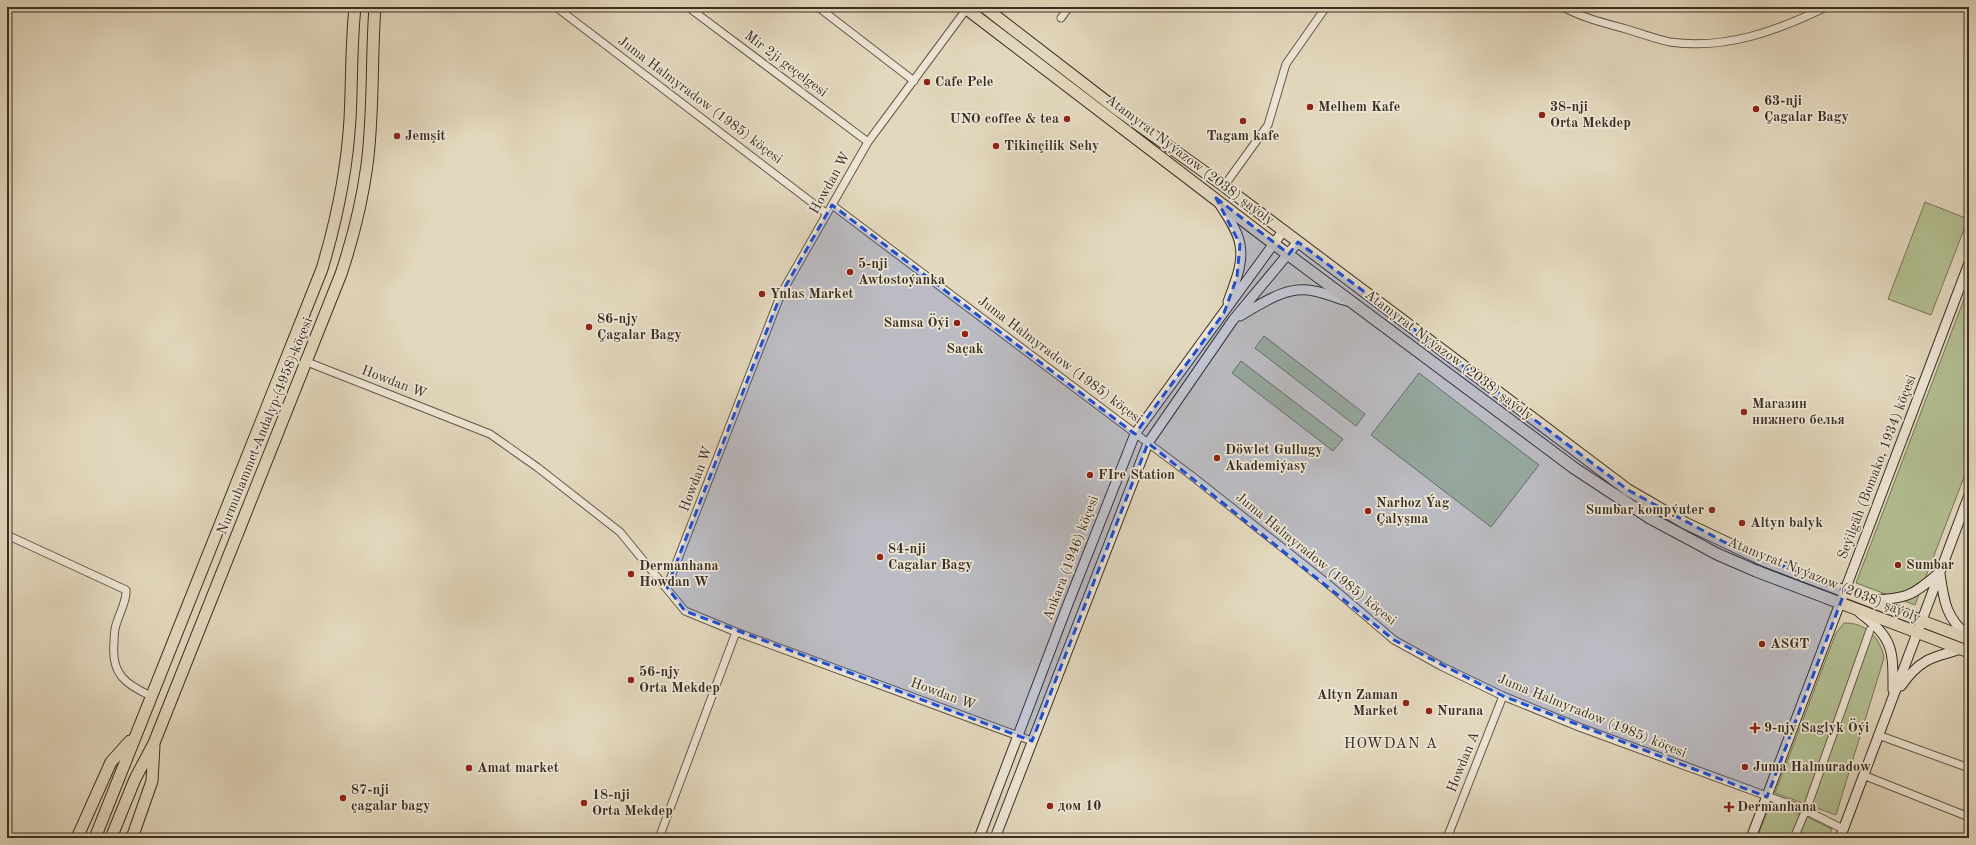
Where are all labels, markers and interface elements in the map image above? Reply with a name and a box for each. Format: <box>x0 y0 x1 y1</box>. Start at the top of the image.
street label: Mir 2ji geçelgesi <box>742 28 830 100</box>
street label: Juma Halmyradow (1985) köçesi <box>615 34 785 167</box>
place label: Cafe Pele <box>935 75 993 89</box>
marker: Cafe Pele <box>922 77 932 87</box>
street label: Atamyrat Nyýazow (2038) şaýoly <box>1103 92 1277 228</box>
place label: 63-nji Çagalar Bagy <box>1764 94 1849 124</box>
place label: Melhem Kafe <box>1318 100 1400 114</box>
place label: 38-nji Orta Mekdep <box>1550 100 1631 130</box>
marker: Melhem Kafe <box>1305 102 1315 112</box>
marker: 63-nji Çagalar Bagy <box>1751 104 1761 114</box>
marker: 38-nji Orta Mekdep <box>1537 110 1547 120</box>
place label: UNO coffee & tea <box>950 112 1059 126</box>
marker: UNO coffee & tea <box>1062 114 1072 124</box>
marker: Tagam kafe <box>1238 116 1248 126</box>
place label: Jemşit <box>405 129 446 143</box>
place label: Tagam kafe <box>1207 129 1279 143</box>
marker: Jemşit <box>392 131 402 141</box>
place label: Tikinçilik Sehy <box>1004 139 1099 153</box>
marker: Tikinçilik Sehy <box>991 141 1001 151</box>
street label: Howdan W <box>807 150 853 216</box>
place label: 5-nji Awtostoýanka <box>858 257 945 287</box>
marker: 5-nji Awtostoýanka <box>845 267 855 277</box>
place label: Ynlas Market <box>770 287 854 301</box>
street label: Atamyrat Nyýazow (2038) şaýoly <box>1362 287 1536 423</box>
marker: Ynlas Market <box>757 289 767 299</box>
street label: Juma Halmyradow (1985) köçesi <box>975 294 1145 427</box>
place label: 86-njy Çagalar Bagy <box>597 312 682 342</box>
place label: Samsa Öýi <box>884 313 949 330</box>
street label: Nurmuhammet Andalyp (1958) köçesi <box>215 315 315 537</box>
marker: Samsa Öýi <box>952 318 962 328</box>
marker: 86-njy Çagalar Bagy <box>584 322 594 332</box>
marker: Saçak <box>960 329 970 339</box>
place label: Saçak <box>946 342 984 356</box>
street label: Howdan W <box>359 363 429 401</box>
street label: Seýilgäh (Bomako, 1934) köçesi <box>1835 373 1919 561</box>
place label: Магазин нижнего белья <box>1752 397 1845 427</box>
marker: Магазин нижнего белья <box>1739 407 1749 417</box>
place label: Döwlet Gullugy Akademiýasy <box>1225 443 1323 473</box>
street label: Howdan W <box>677 444 715 514</box>
marker: Döwlet Gullugy Akademiýasy <box>1212 453 1222 463</box>
place label: FIre Station <box>1098 468 1175 482</box>
marker: FIre Station <box>1085 470 1095 480</box>
street label: Juma Halmyradow (1985) köçesi <box>1233 490 1399 628</box>
street label: Ankara (1946) köçesi <box>1041 493 1101 622</box>
place label: Narhoz Ýag Çalyşma <box>1376 493 1450 526</box>
place label: Sumbar kompýuter <box>1585 503 1704 517</box>
marker: Sumbar kompýuter <box>1707 505 1717 515</box>
marker: Narhoz Ýag Çalyşma <box>1363 506 1373 516</box>
place label: Altyn balyk <box>1750 516 1823 530</box>
marker: Altyn balyk <box>1737 518 1747 528</box>
street label: Atamyrat Nyýazow (2038) şaýoly <box>1726 535 1923 625</box>
place label: 84-nji Cagalar Bagy <box>888 542 973 572</box>
marker: 84-nji Cagalar Bagy <box>875 552 885 562</box>
place label: Sumbar <box>1906 558 1954 572</box>
place label: Dermanhana Howdan W <box>639 559 719 589</box>
marker: Sumbar <box>1893 560 1903 570</box>
marker: Dermanhana Howdan W <box>626 569 636 579</box>
place label: ASGT <box>1770 637 1809 651</box>
marker: ASGT <box>1757 639 1767 649</box>
place label: 56-njy Orta Mekdep <box>639 665 720 695</box>
street label: Juma Halmyradow (1985) köçesi <box>1496 672 1689 760</box>
marker: 56-njy Orta Mekdep <box>626 675 636 685</box>
street label: Howdan W <box>908 676 978 712</box>
place label: Altyn Zaman Market <box>1317 688 1398 718</box>
marker: Altyn Zaman Market <box>1401 698 1411 708</box>
place label: Nurana <box>1437 704 1483 718</box>
marker: Nurana <box>1424 706 1434 716</box>
place label: 9-njy Saglyk Öýi <box>1764 718 1869 735</box>
marker: 9-njy Saglyk Öýi <box>1749 722 1761 734</box>
street label: Howdan A <box>1444 729 1482 794</box>
district label: HOWDAN A <box>1344 737 1438 752</box>
place label: Juma Halmuradow <box>1753 760 1871 774</box>
place label: Amat market <box>477 761 559 775</box>
marker: Juma Halmuradow <box>1740 762 1750 772</box>
marker: Amat market <box>464 763 474 773</box>
place label: 87-nji çagalar bagy <box>351 783 431 813</box>
place label: 18-nji Orta Mekdep <box>592 788 673 818</box>
marker: 87-nji çagalar bagy <box>338 793 348 803</box>
marker: 18-nji Orta Mekdep <box>579 798 589 808</box>
place label: дом 10 <box>1058 799 1101 813</box>
place label: Dermanhana <box>1737 800 1817 814</box>
marker: дом 10 <box>1045 801 1055 811</box>
marker: Dermanhana <box>1724 802 1734 812</box>

